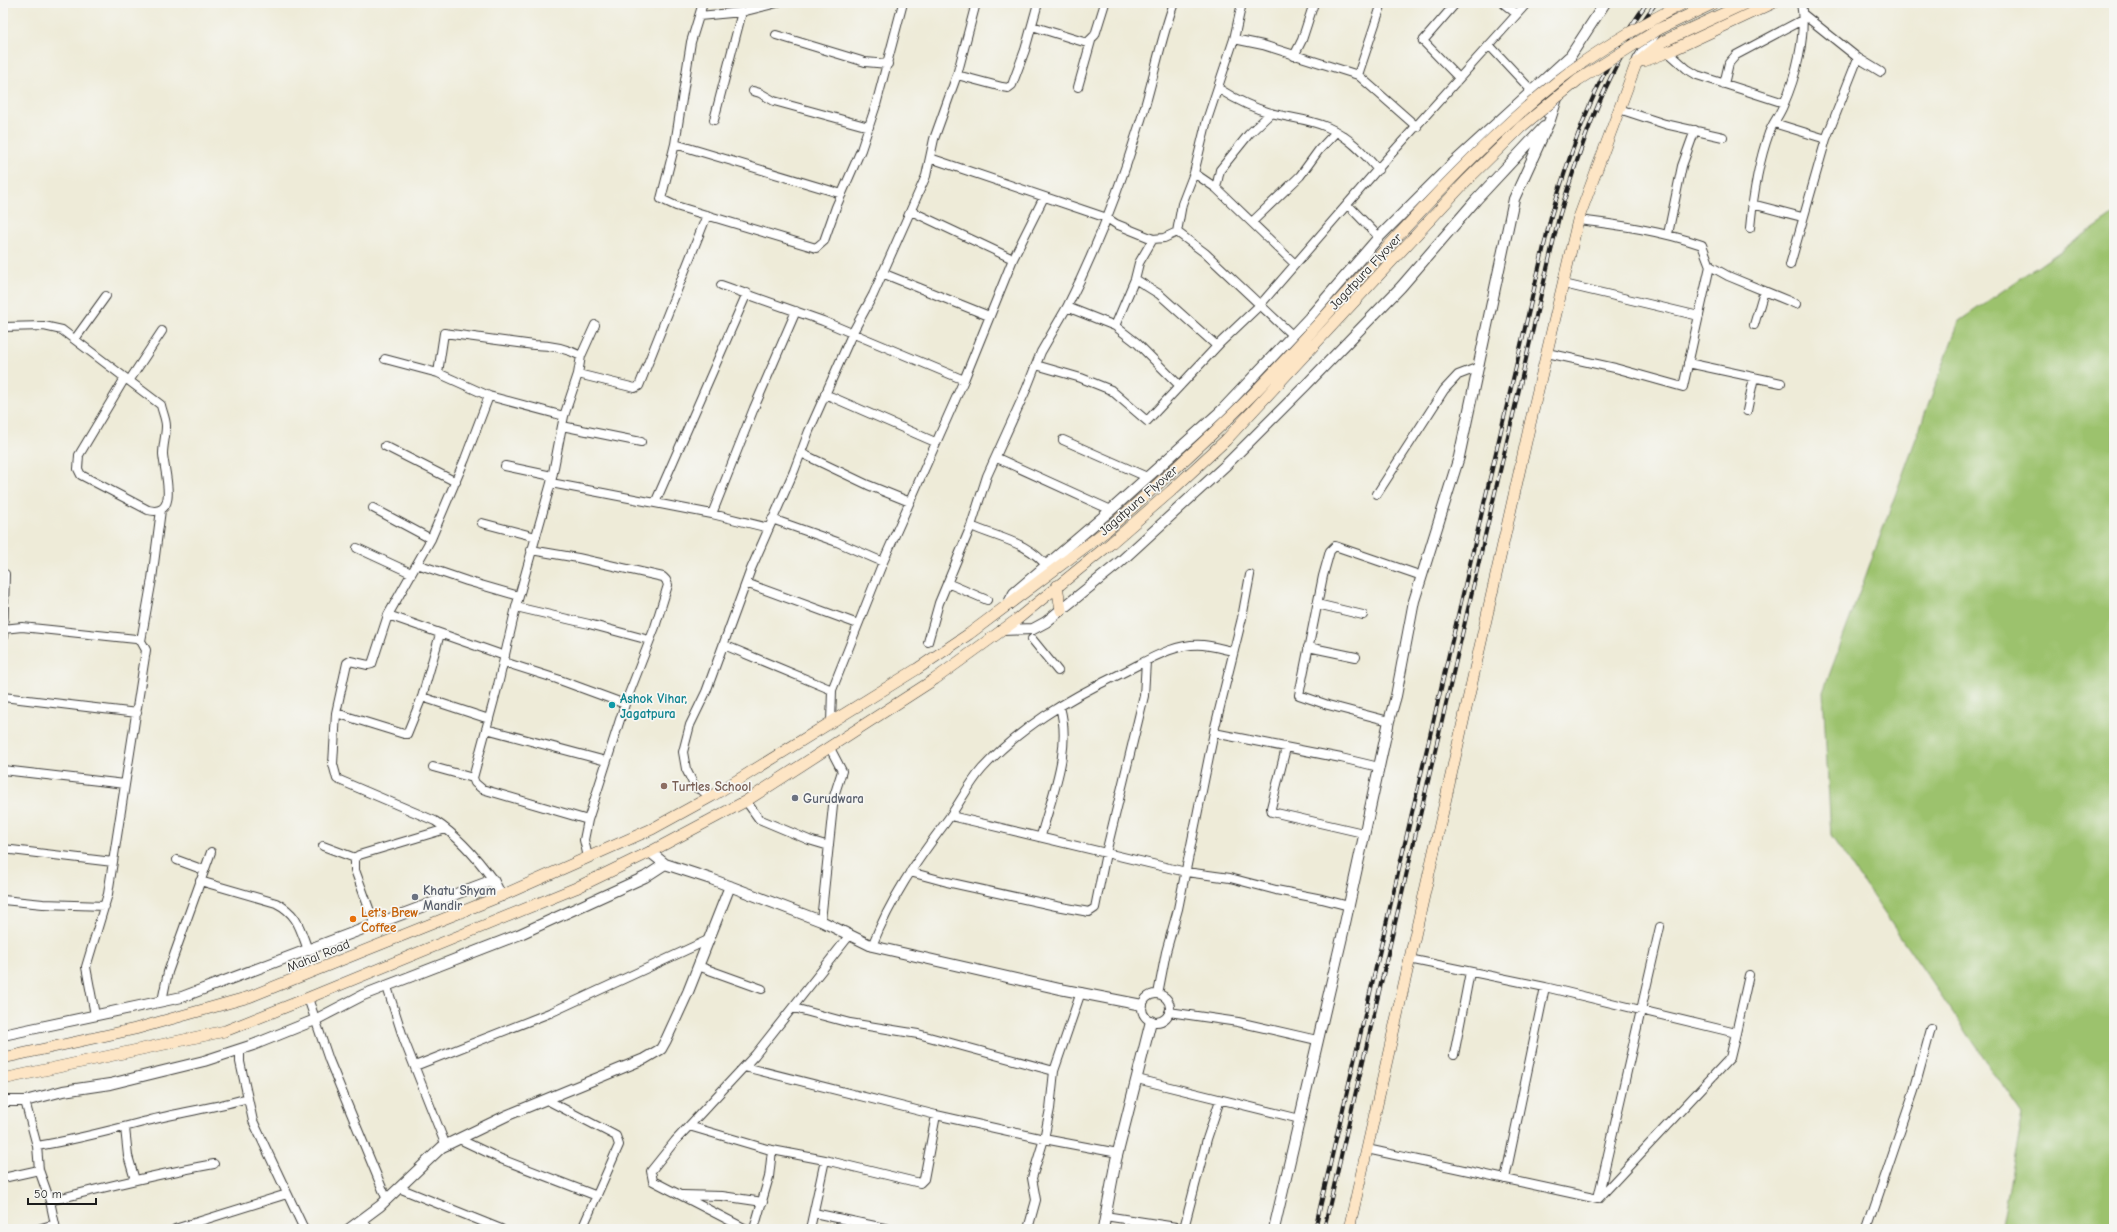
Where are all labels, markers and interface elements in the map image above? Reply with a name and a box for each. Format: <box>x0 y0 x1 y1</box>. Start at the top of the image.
street label: Jagatpura Flyover <box>1326 229 1405 313</box>
street label: Jagatpura Flyover <box>1096 462 1181 539</box>
place label: Ashok Vihar, Jagatpura <box>620 691 687 721</box>
marker: Ashok Vihar, Jagatpura <box>607 700 617 710</box>
place label: Turtles School <box>672 779 751 794</box>
marker: Turtles School <box>659 781 669 791</box>
place label: Gurudwara <box>803 791 864 806</box>
marker: Gurudwara <box>790 793 800 803</box>
place label: Khatu Shyam Mandir <box>423 883 496 913</box>
marker: Khatu Shyam Mandir <box>410 892 420 902</box>
place label: Let's Brew Coffee <box>361 905 418 935</box>
marker: Let's Brew Coffee <box>348 914 358 924</box>
street label: Mahal Road <box>285 936 352 975</box>
scale bar <box>28 1180 96 1206</box>
text: 50 m <box>34 1187 62 1201</box>

